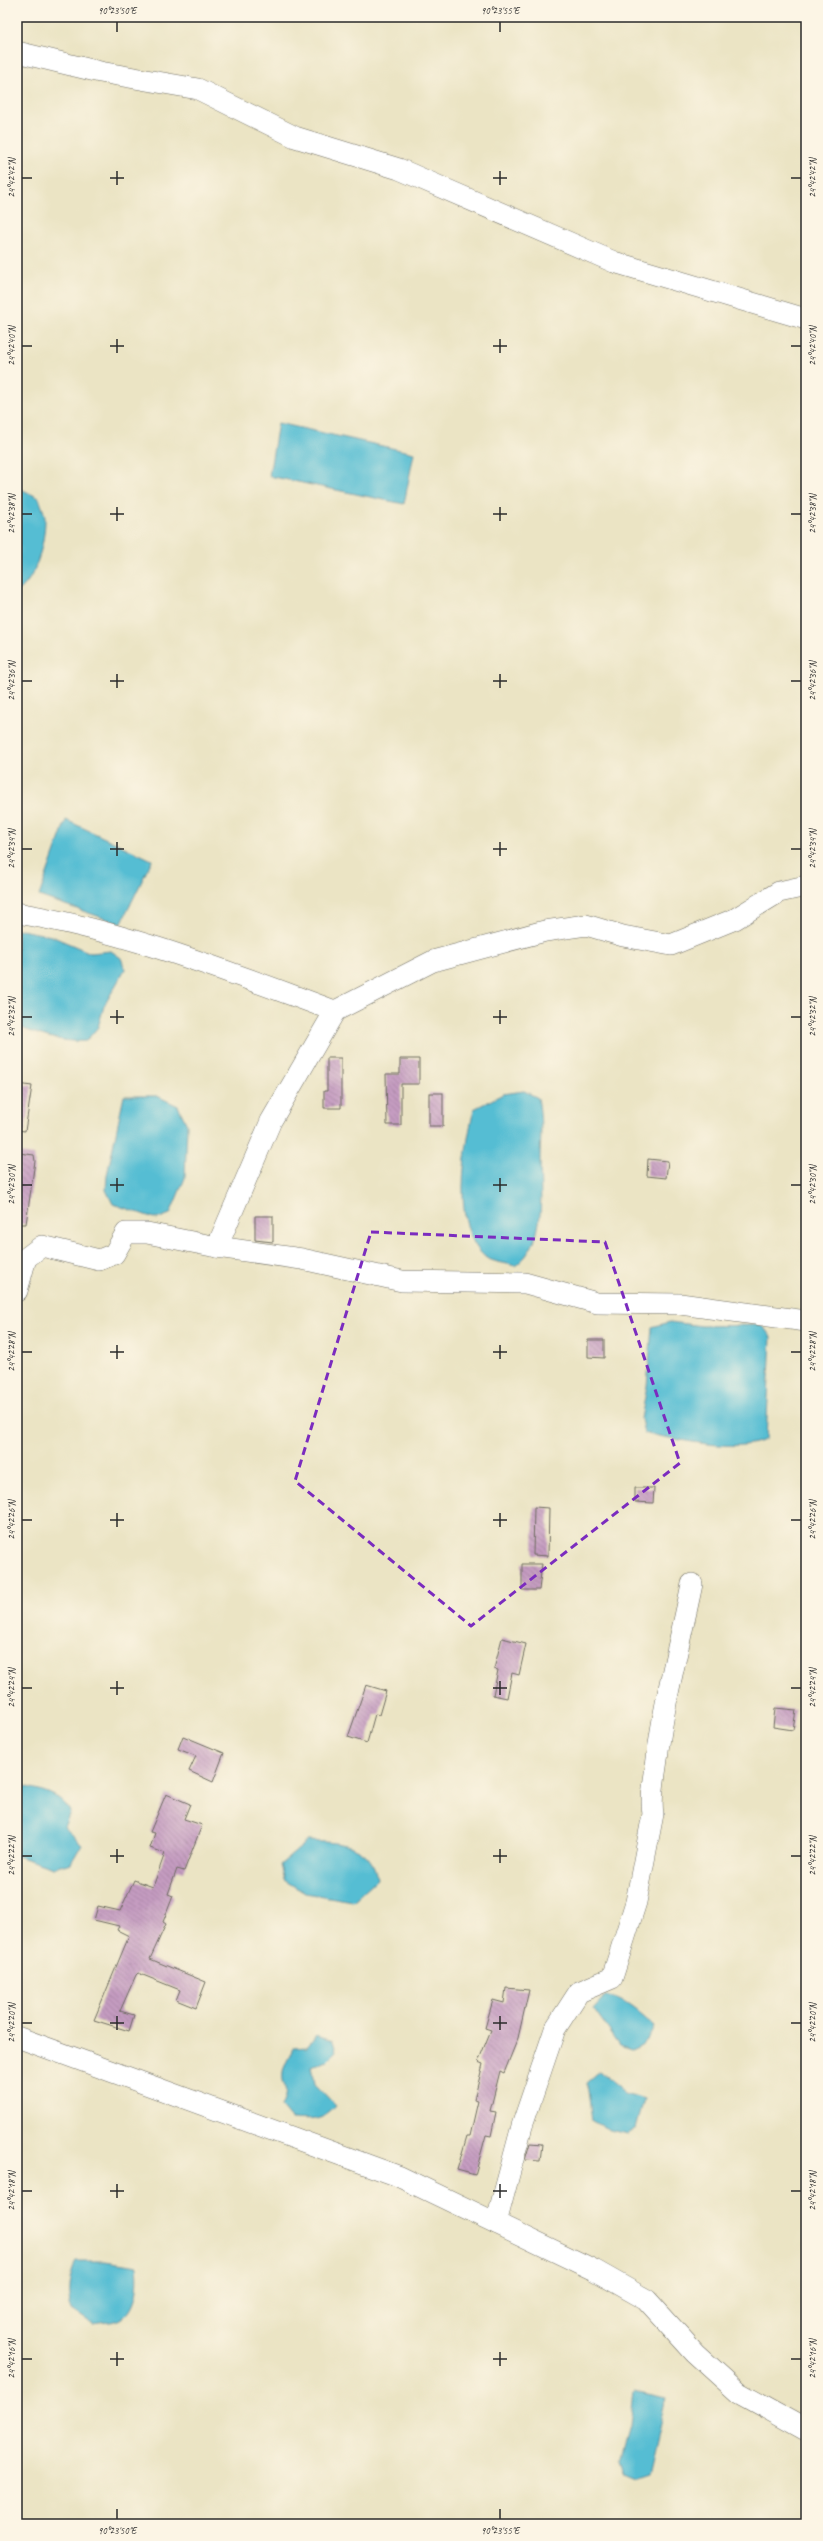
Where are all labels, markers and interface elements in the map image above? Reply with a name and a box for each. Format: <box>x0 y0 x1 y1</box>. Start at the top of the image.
text: 90°23'50"E <box>98 4 138 17</box>
text: 90°23'55"E <box>481 4 521 17</box>
text: 24°42'42"N <box>5 156 18 198</box>
text: 24°42'42"N <box>806 156 819 198</box>
text: 24°42'40"N <box>5 324 18 366</box>
text: 24°42'40"N <box>806 324 819 366</box>
text: 24°42'38"N <box>5 492 18 534</box>
text: 24°42'38"N <box>806 492 819 534</box>
text: 24°42'36"N <box>5 659 18 701</box>
text: 24°42'36"N <box>806 659 819 701</box>
text: 24°42'34"N <box>5 827 18 869</box>
text: 24°42'34"N <box>806 827 819 869</box>
text: 24°42'32"N <box>5 995 18 1037</box>
text: 24°42'32"N <box>806 995 819 1037</box>
text: 24°42'30"N <box>5 1163 18 1205</box>
text: 24°42'30"N <box>806 1163 819 1205</box>
text: 24°42'28"N <box>5 1330 18 1372</box>
text: 24°42'28"N <box>806 1330 819 1372</box>
text: 24°42'26"N <box>5 1498 18 1540</box>
text: 24°42'26"N <box>806 1498 819 1540</box>
text: 24°42'24"N <box>5 1666 18 1708</box>
text: 24°42'24"N <box>806 1666 819 1708</box>
text: 24°42'22"N <box>5 1834 18 1876</box>
text: 24°42'22"N <box>806 1834 819 1876</box>
text: 24°42'20"N <box>5 2001 18 2043</box>
text: 24°42'20"N <box>806 2001 819 2043</box>
text: 24°42'18"N <box>5 2169 18 2211</box>
text: 24°42'18"N <box>806 2169 819 2211</box>
text: 24°42'16"N <box>5 2337 18 2379</box>
text: 24°42'16"N <box>806 2337 819 2379</box>
text: 90°23'50"E <box>98 2524 138 2537</box>
text: 90°23'55"E <box>481 2524 521 2537</box>

